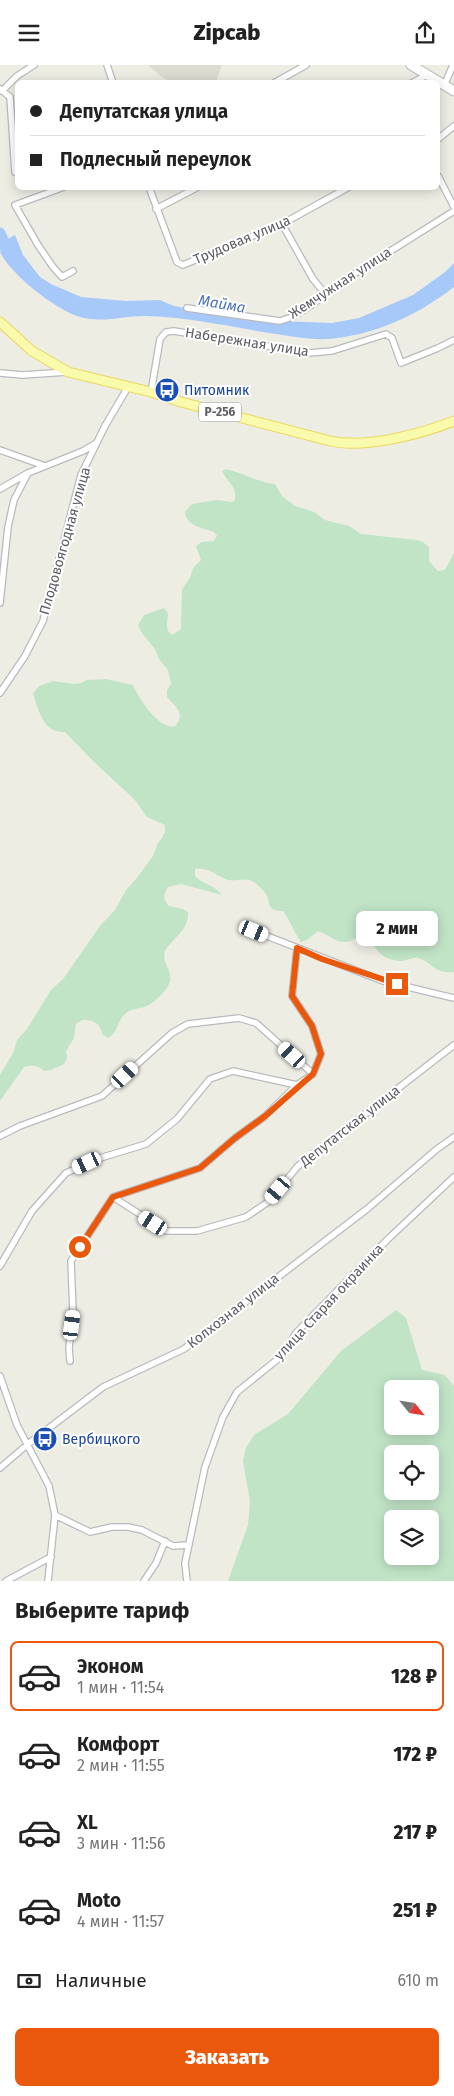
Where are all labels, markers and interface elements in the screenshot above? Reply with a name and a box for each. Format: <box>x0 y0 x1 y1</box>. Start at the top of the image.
icon: menu <box>15 19 43 47</box>
text: Zipcab <box>193 19 261 46</box>
icon: share <box>411 19 439 47</box>
text: Депутатская улица <box>60 100 228 123</box>
text: Подлесный переулок <box>60 148 251 171</box>
street label: Трудовая улица <box>191 212 293 268</box>
street label: Жемчужная улица <box>285 243 395 323</box>
water label: Майма <box>197 291 247 317</box>
street label: Набережная улица <box>184 324 310 360</box>
bus stop icon: Питомник <box>154 377 180 403</box>
place label: Питомник <box>184 382 250 399</box>
road number: Р-256 <box>199 403 241 422</box>
street label: Плодовоягодная улица <box>36 465 94 617</box>
callout: 2 мин <box>356 911 438 947</box>
car <box>237 918 270 944</box>
text: 2 мин <box>376 919 418 938</box>
route end <box>386 973 408 995</box>
car <box>275 1039 308 1071</box>
car <box>108 1059 141 1091</box>
street label: Депутатская улица <box>296 1082 403 1171</box>
car <box>70 1150 103 1176</box>
car <box>262 1174 293 1206</box>
car <box>136 1209 169 1237</box>
route start <box>69 1236 91 1258</box>
street label: улица Старая окраинка <box>271 1240 387 1364</box>
street label: Колхозная улица <box>184 1270 282 1352</box>
car <box>62 1309 81 1341</box>
north arrow <box>384 1380 439 1435</box>
map controls <box>384 1380 439 1565</box>
bus stop icon: Вербицкого <box>32 1426 58 1452</box>
place label: Вербицкого <box>62 1431 140 1448</box>
button: locate <box>384 1445 439 1500</box>
button: layers <box>384 1510 439 1565</box>
text: Выберите тариф <box>15 1597 190 1624</box>
icon: car <box>17 1654 62 1699</box>
text: Эконом <box>77 1655 144 1678</box>
text: 128 ₽ <box>391 1665 437 1688</box>
text: 1 мин · 11:54 <box>77 1678 164 1697</box>
icon: car <box>17 1732 62 1777</box>
text: Комфорт <box>77 1733 159 1756</box>
text: 172 ₽ <box>393 1743 437 1766</box>
text: 2 мин · 11:55 <box>77 1756 165 1775</box>
icon: car <box>17 1810 62 1855</box>
text: XL <box>77 1811 98 1834</box>
text: 217 ₽ <box>394 1821 437 1844</box>
text: 3 мин · 11:56 <box>77 1834 165 1853</box>
icon: car <box>17 1888 62 1933</box>
text: Moto <box>77 1889 121 1912</box>
text: 251 ₽ <box>393 1899 437 1922</box>
text: 4 мин · 11:57 <box>77 1912 164 1931</box>
icon: cash <box>15 1967 43 1995</box>
text: Наличные <box>55 1969 147 1992</box>
text: 610 m <box>397 1971 439 1990</box>
button: Заказать <box>15 2028 439 2086</box>

